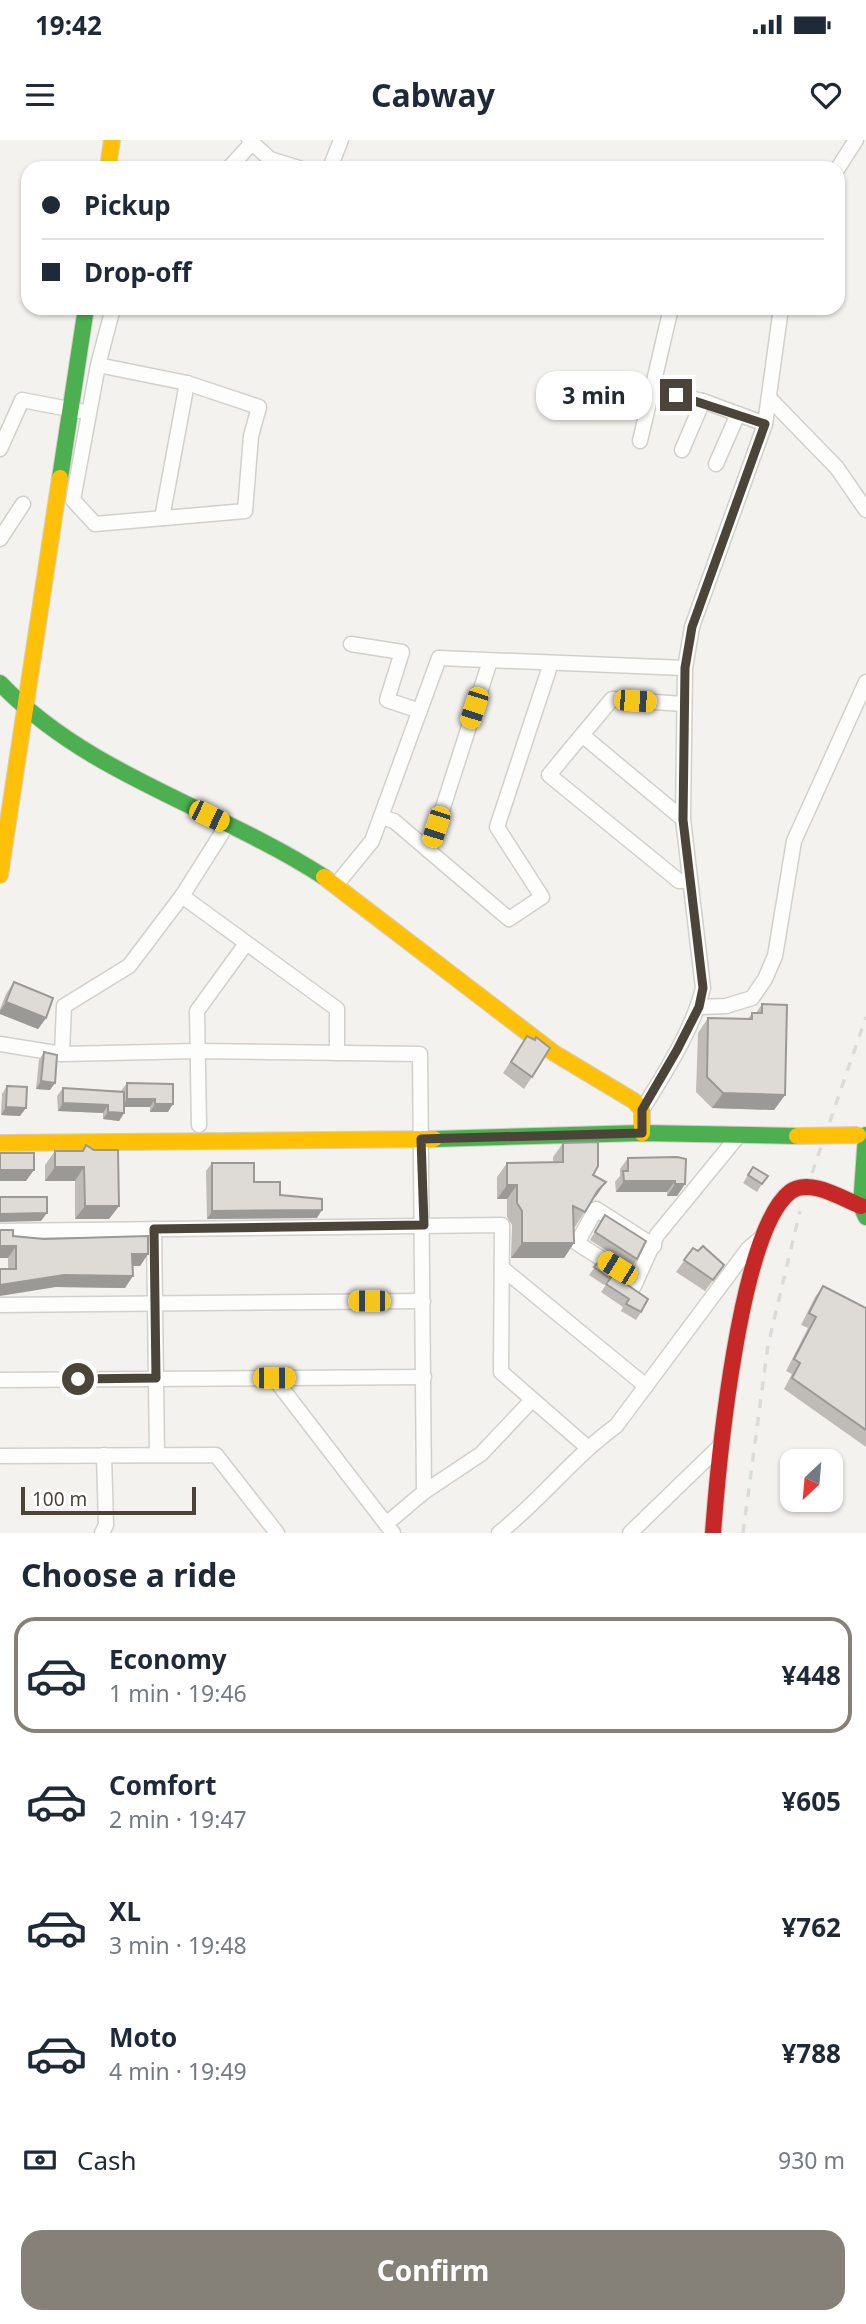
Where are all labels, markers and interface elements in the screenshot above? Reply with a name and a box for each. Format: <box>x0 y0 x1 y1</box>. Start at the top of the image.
text: 19:42 <box>35 7 102 43</box>
text: Cabway <box>371 73 495 116</box>
icon: menu <box>21 76 59 114</box>
icon: heart <box>807 76 845 114</box>
text: Pickup <box>84 187 171 223</box>
text: Drop-off <box>84 254 191 290</box>
callout: 3 min <box>536 370 652 420</box>
text: 3 min <box>562 379 626 411</box>
route end <box>660 379 692 411</box>
car <box>458 685 491 731</box>
car <box>614 689 657 713</box>
car <box>186 797 233 835</box>
car <box>420 804 453 850</box>
car <box>594 1248 641 1288</box>
car <box>349 1291 391 1312</box>
route start <box>62 1363 94 1395</box>
car <box>254 1368 296 1389</box>
north arrow <box>780 1449 844 1512</box>
map controls <box>780 1449 843 1512</box>
scale bar <box>21 1484 196 1516</box>
text: 100 m <box>32 1486 87 1512</box>
text: Choose a ride <box>21 1553 237 1596</box>
text: Economy <box>109 1641 227 1677</box>
icon: car <box>25 1644 88 1707</box>
text: ¥448 <box>782 1657 841 1693</box>
text: 1 min · 19:46 <box>109 1677 247 1709</box>
text: Comfort <box>109 1767 217 1803</box>
icon: car <box>25 1770 88 1833</box>
text: ¥605 <box>782 1783 841 1819</box>
text: 2 min · 19:47 <box>109 1803 247 1835</box>
text: XL <box>109 1893 141 1929</box>
icon: car <box>25 1896 88 1959</box>
text: ¥762 <box>782 1909 841 1945</box>
text: 3 min · 19:48 <box>109 1929 247 1961</box>
text: Moto <box>109 2019 177 2055</box>
icon: car <box>25 2022 88 2085</box>
text: ¥788 <box>782 2035 841 2071</box>
text: 4 min · 19:49 <box>109 2055 247 2087</box>
icon: cash <box>21 2141 59 2179</box>
text: Cash <box>77 2142 137 2178</box>
text: 930 m <box>778 2144 845 2176</box>
button: Confirm <box>21 2230 845 2310</box>

